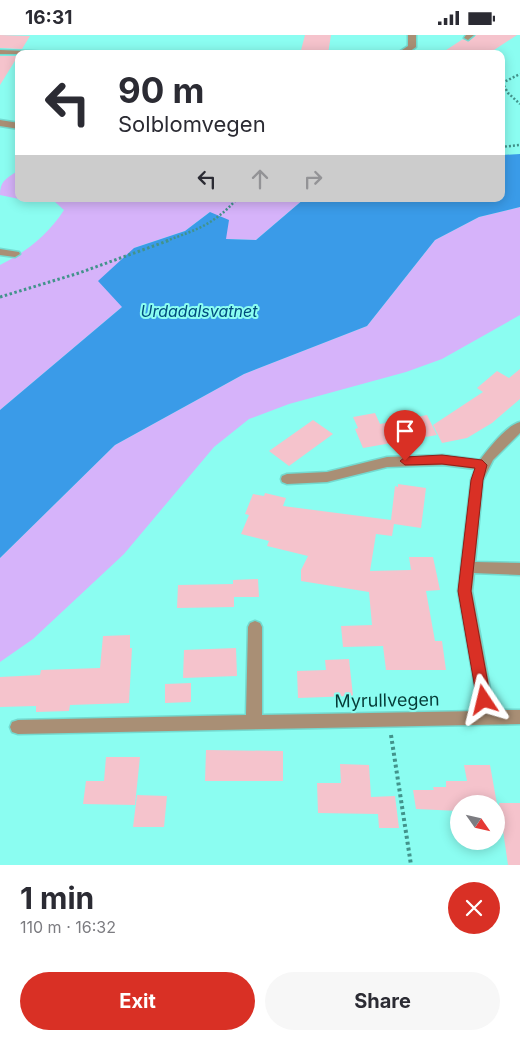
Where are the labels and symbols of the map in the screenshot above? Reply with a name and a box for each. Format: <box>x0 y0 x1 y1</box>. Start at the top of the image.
water label: Urdadalsvatnet <box>141 301 258 321</box>
pin <box>384 410 426 461</box>
position arrow <box>457 673 509 725</box>
street label: Myrullvegen <box>334 689 440 711</box>
north arrow <box>450 795 505 850</box>

